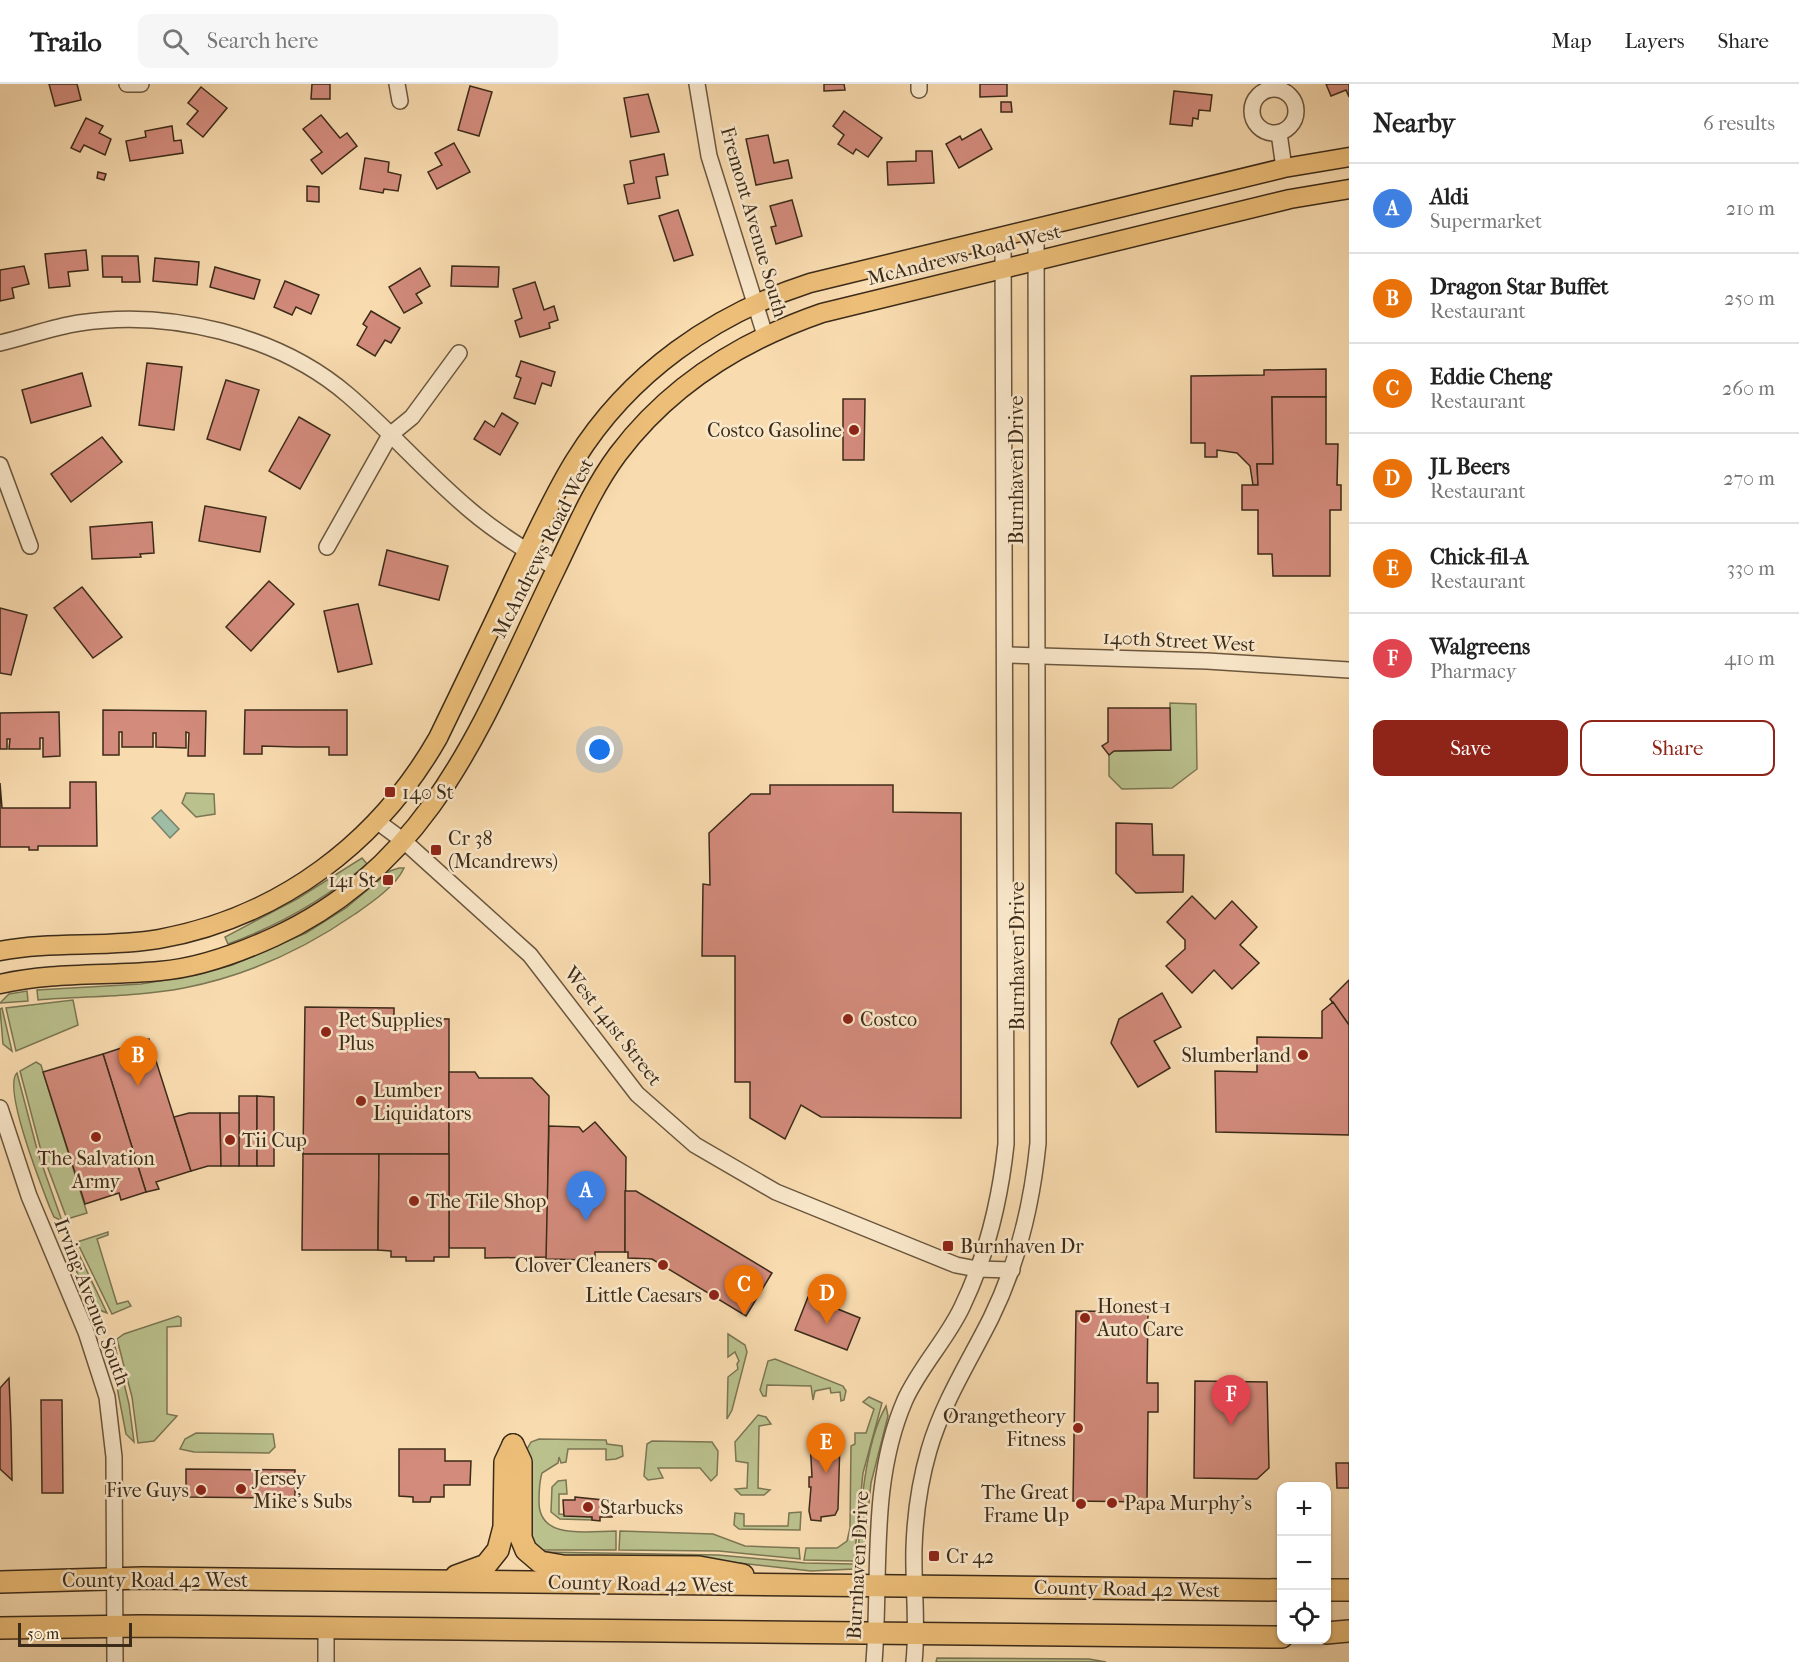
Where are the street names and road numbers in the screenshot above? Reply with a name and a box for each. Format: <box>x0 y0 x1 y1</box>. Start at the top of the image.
street label: Fremont Avenue South <box>716 124 792 321</box>
street label: McAndrews Road West <box>865 220 1063 290</box>
street label: Burnhaven Drive <box>1005 395 1028 544</box>
street label: McAndrews Road West <box>488 454 598 642</box>
street label: 140th Street West <box>1102 626 1256 656</box>
street label: Burnhaven Drive <box>1006 881 1029 1030</box>
street label: West 141st Street <box>559 961 667 1090</box>
street label: Irving Avenue South <box>49 1215 135 1390</box>
street label: Burnhaven Drive <box>843 1490 873 1640</box>
street label: County Road 42 West <box>62 1569 248 1592</box>
street label: County Road 42 West <box>548 1571 734 1597</box>
street label: County Road 42 West <box>1034 1576 1220 1602</box>

